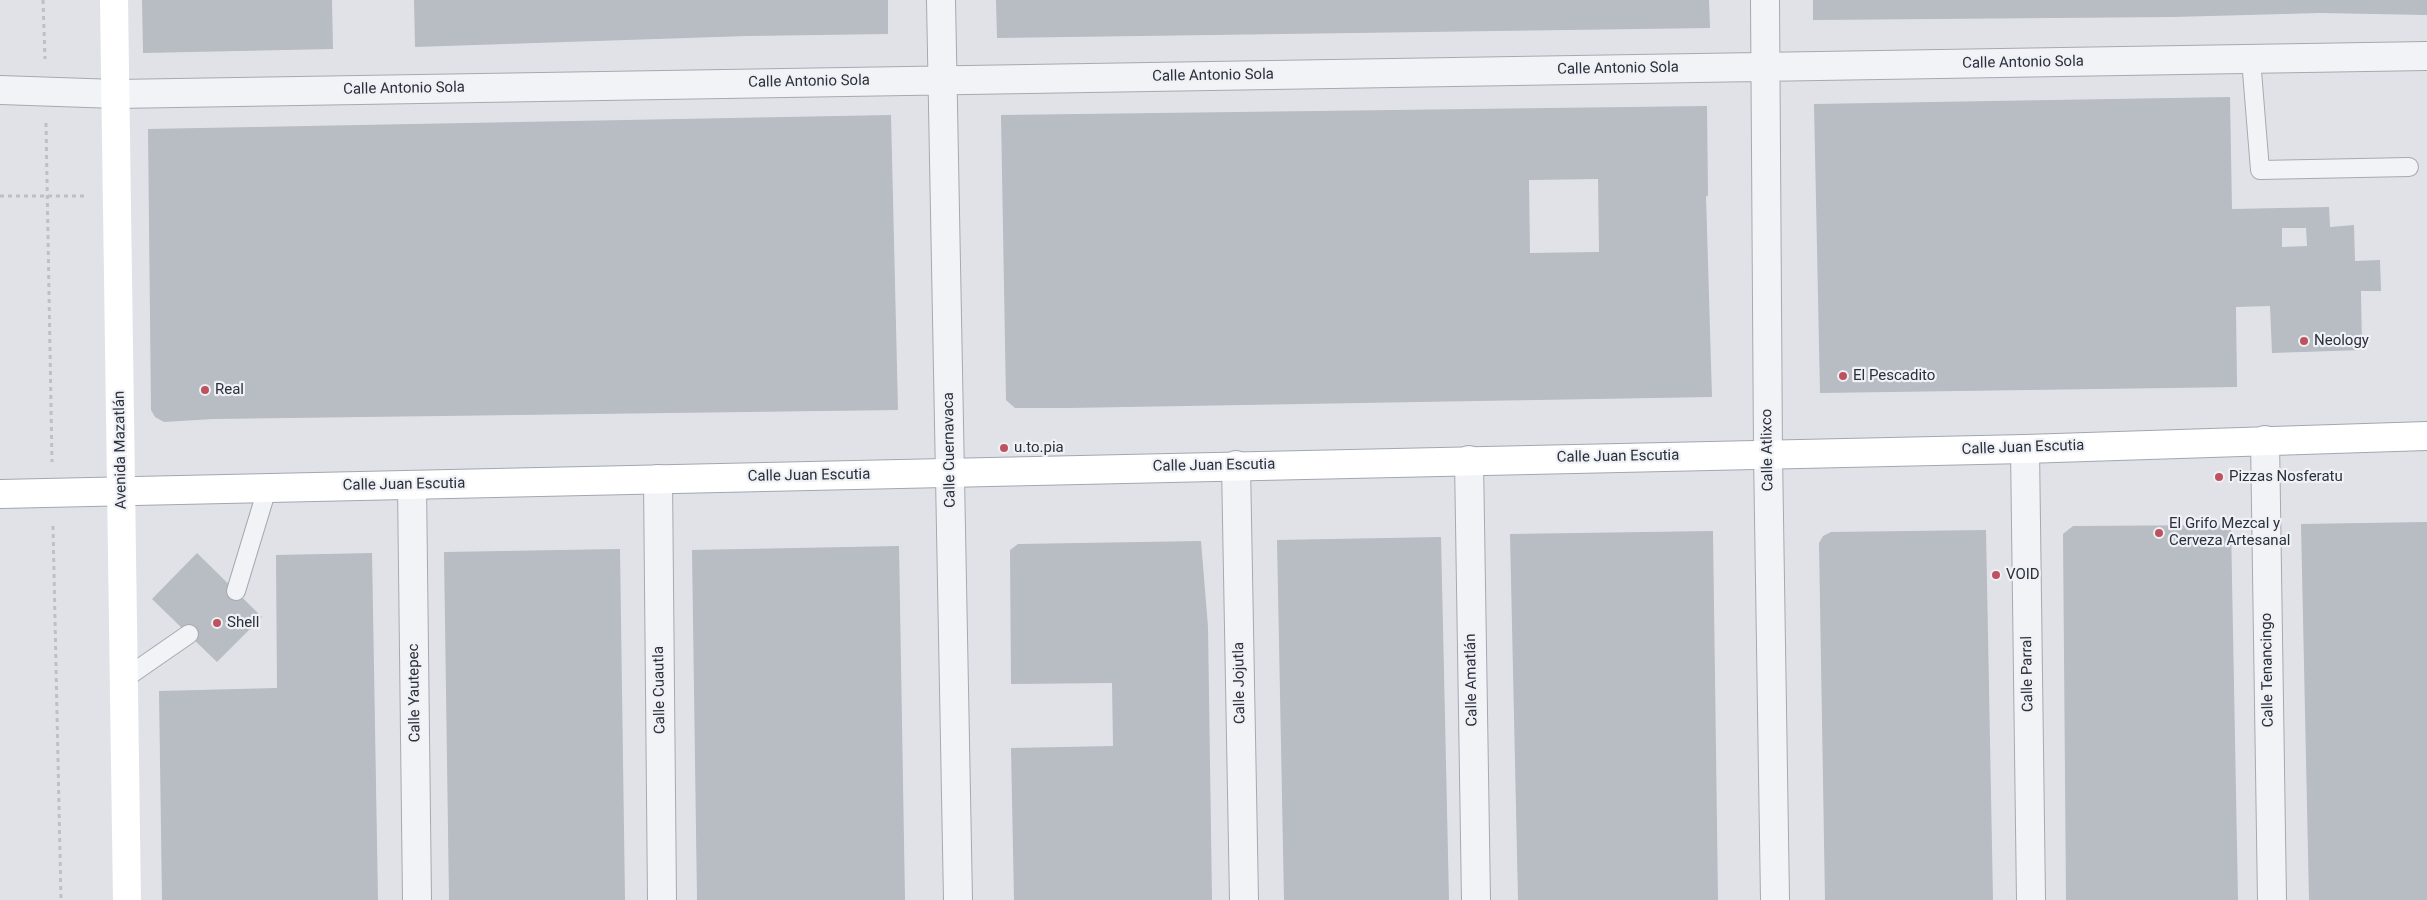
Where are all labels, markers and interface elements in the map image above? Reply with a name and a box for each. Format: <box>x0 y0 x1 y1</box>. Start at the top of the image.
street label: Calle Antonio Sola <box>1962 53 2084 73</box>
street label: Calle Antonio Sola <box>1557 59 1679 79</box>
street label: Calle Antonio Sola <box>1152 66 1274 86</box>
street label: Calle Antonio Sola <box>748 72 870 92</box>
street label: Calle Antonio Sola <box>343 79 465 99</box>
place label: Neology <box>2314 332 2369 350</box>
marker: Neology <box>2298 335 2310 347</box>
place label: El Pescadito <box>1853 367 1935 385</box>
marker: El Pescadito <box>1837 370 1849 382</box>
place label: Real <box>215 381 244 399</box>
marker: Real <box>199 384 211 396</box>
street label: Avenida Mazatlán <box>111 391 131 509</box>
street label: Calle Cuernavaca <box>940 392 960 508</box>
street label: Calle Atlixco <box>1758 409 1778 491</box>
street label: Calle Juan Escutia <box>1961 437 2085 459</box>
place label: u.to.pia <box>1014 439 1064 457</box>
marker: u.to.pia <box>998 442 1010 454</box>
street label: Calle Juan Escutia <box>1557 447 1679 467</box>
street label: Calle Juan Escutia <box>1153 456 1275 476</box>
street label: Calle Juan Escutia <box>748 466 870 486</box>
place label: Pizzas Nosferatu <box>2229 468 2343 486</box>
marker: Pizzas Nosferatu <box>2213 471 2225 483</box>
street label: Calle Juan Escutia <box>343 475 465 495</box>
place label: El Grifo Mezcal y Cerveza Artesanal <box>2169 515 2290 550</box>
marker: El Grifo Mezcal y Cerveza Artesanal <box>2153 527 2165 539</box>
place label: VOID <box>2006 566 2040 584</box>
marker: VOID <box>1990 569 2002 581</box>
street label: Calle Tenancingo <box>2258 613 2278 727</box>
place label: Shell <box>227 614 259 632</box>
marker: Shell <box>211 617 223 629</box>
street label: Calle Amatlán <box>1462 633 1482 727</box>
street label: Calle Parral <box>2018 636 2038 712</box>
street label: Calle Jojutla <box>1230 642 1250 724</box>
street label: Calle Yautepec <box>405 643 425 743</box>
street label: Calle Cuautla <box>650 646 670 734</box>

